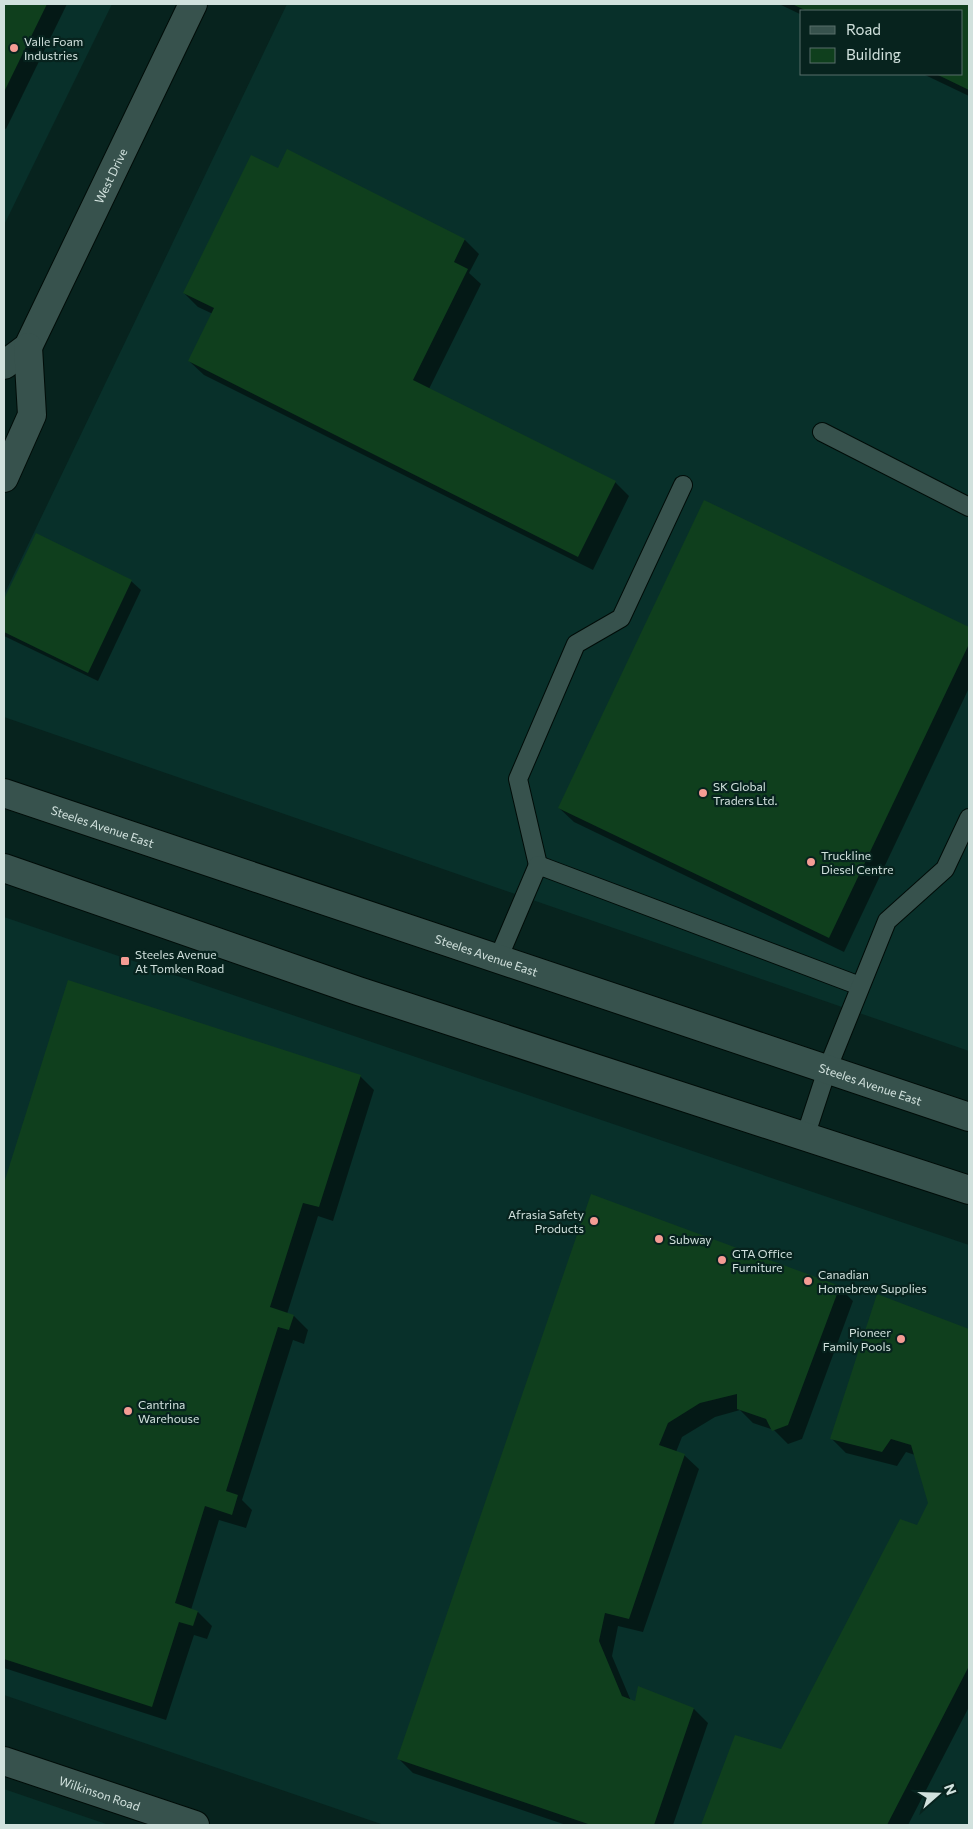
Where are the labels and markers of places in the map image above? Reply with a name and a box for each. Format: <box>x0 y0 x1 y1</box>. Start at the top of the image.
place label: Valle Foam Industries <box>24 34 83 62</box>
marker: Valle Foam Industries <box>8 42 20 54</box>
place label: SK Global Traders Ltd. <box>713 779 778 807</box>
marker: SK Global Traders Ltd. <box>697 787 709 799</box>
place label: Truckline Diesel Centre <box>821 848 894 876</box>
marker: Truckline Diesel Centre <box>805 856 817 868</box>
place label: Steeles Avenue At Tomken Road <box>135 947 224 975</box>
marker: Steeles Avenue At Tomken Road <box>119 955 131 967</box>
place label: Afrasia Safety Products <box>508 1207 584 1235</box>
marker: Afrasia Safety Products <box>588 1215 600 1227</box>
place label: Subway <box>669 1232 712 1246</box>
marker: Subway <box>653 1233 665 1245</box>
place label: GTA Office Furniture <box>732 1246 792 1274</box>
marker: GTA Office Furniture <box>716 1254 728 1266</box>
place label: Canadian Homebrew Supplies <box>818 1267 927 1295</box>
marker: Canadian Homebrew Supplies <box>802 1275 814 1287</box>
place label: Pioneer Family Pools <box>823 1325 891 1353</box>
marker: Pioneer Family Pools <box>895 1333 907 1345</box>
place label: Cantrina Warehouse <box>138 1397 199 1425</box>
marker: Cantrina Warehouse <box>122 1405 134 1417</box>

